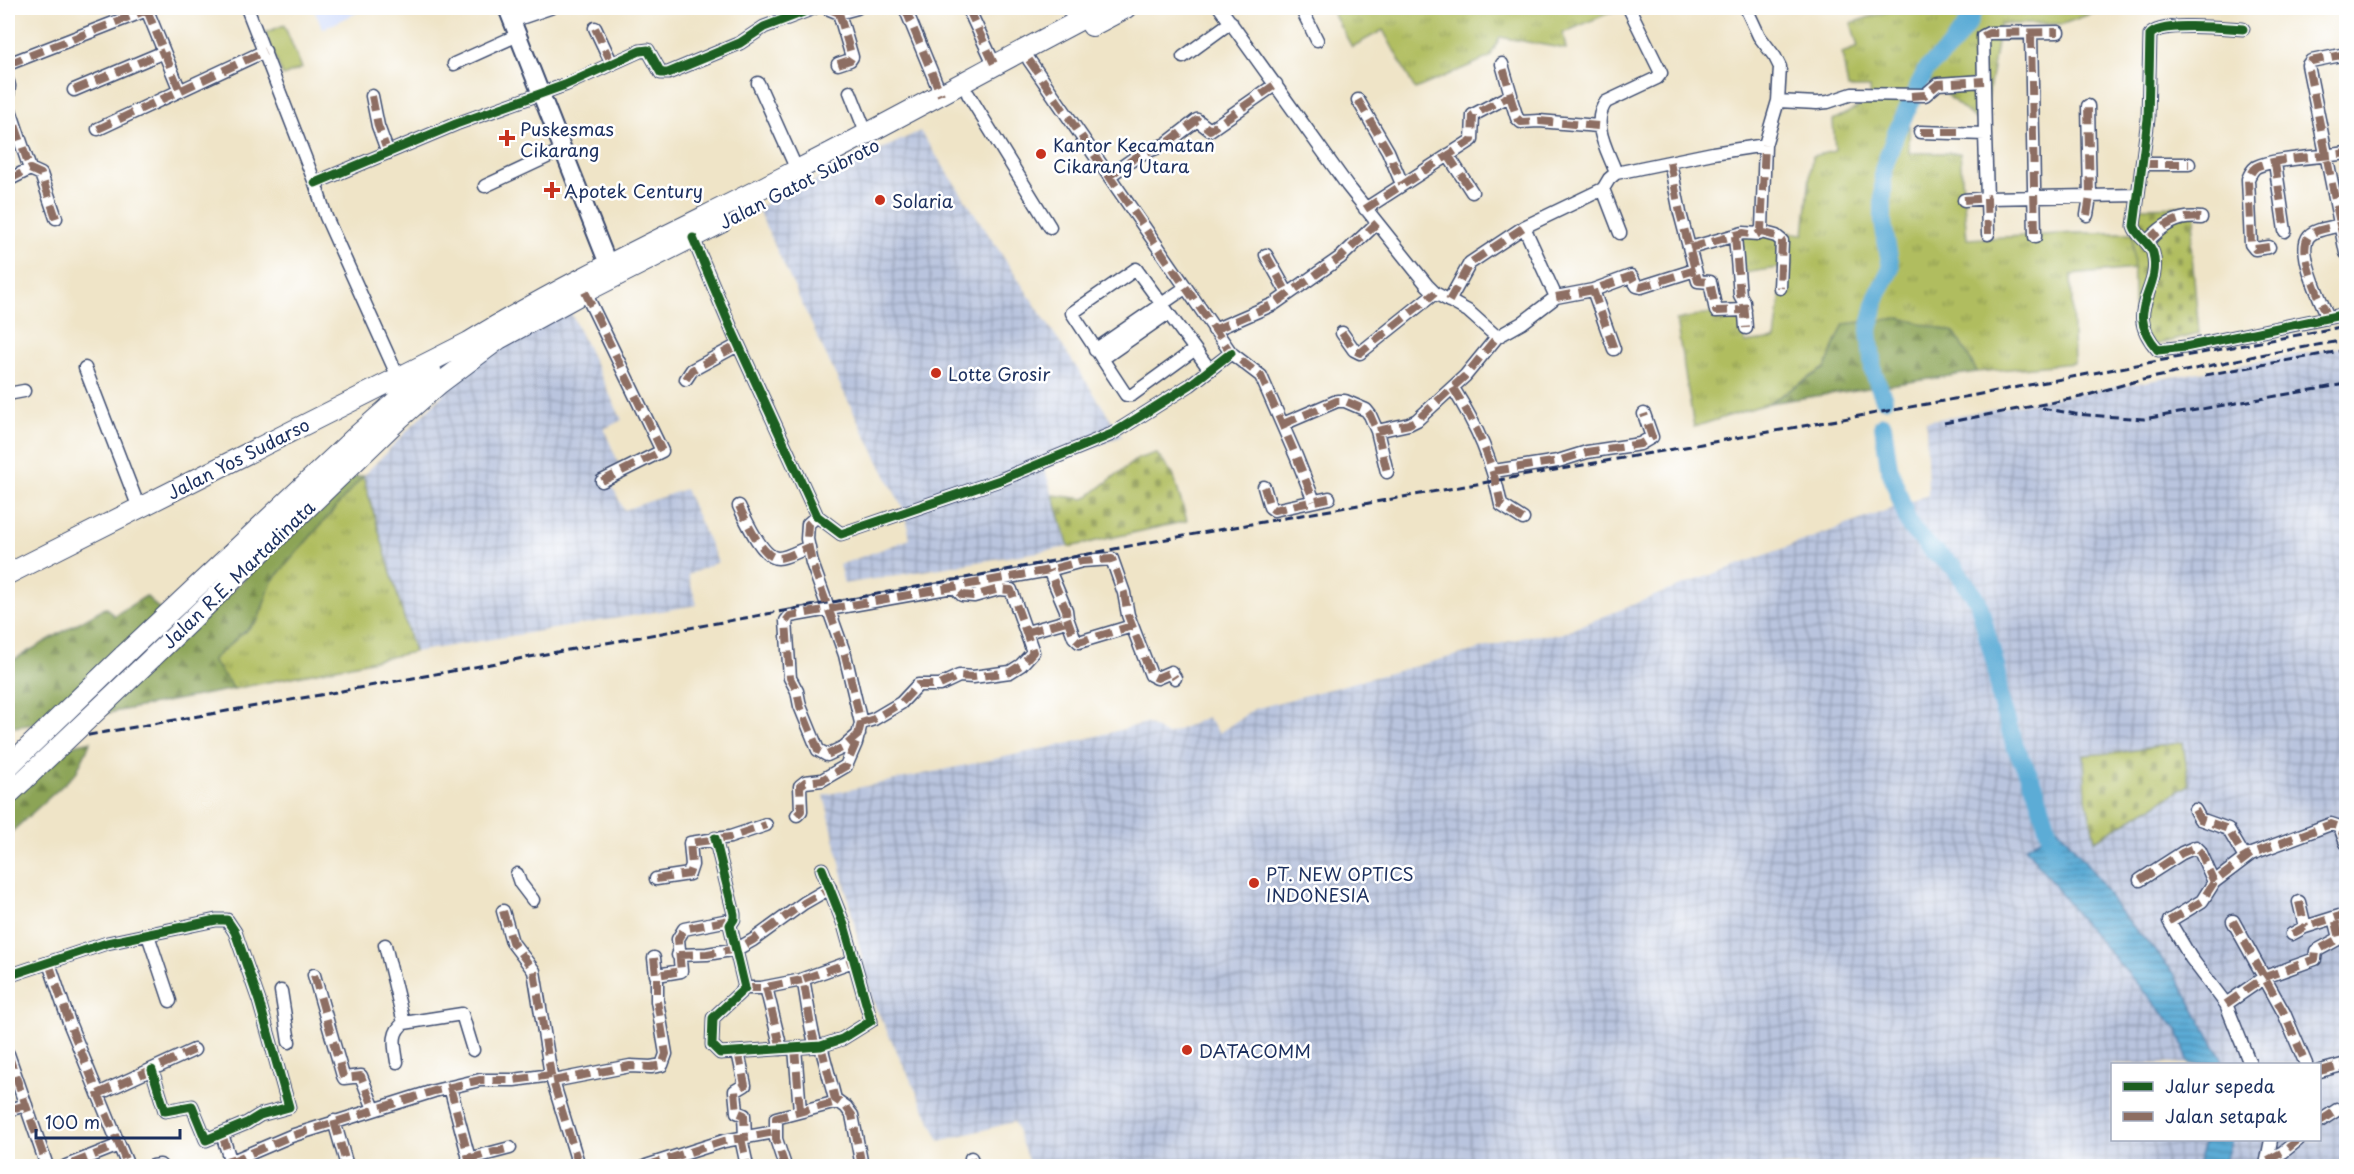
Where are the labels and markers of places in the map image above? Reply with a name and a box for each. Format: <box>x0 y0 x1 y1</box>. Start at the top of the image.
place label: Puskesmas Cikarang <box>520 115 614 163</box>
marker: Puskesmas Cikarang <box>498 129 516 147</box>
place label: Kantor Kecamatan Cikarang Utara <box>1053 131 1215 179</box>
marker: Kantor Kecamatan Cikarang Utara <box>1034 147 1048 161</box>
place label: Apotek Century <box>564 177 703 204</box>
marker: Apotek Century <box>545 183 559 197</box>
place label: Solaria <box>892 187 954 214</box>
marker: Solaria <box>873 193 887 207</box>
place label: Lotte Grosir <box>948 360 1051 387</box>
marker: Lotte Grosir <box>929 366 943 380</box>
place label: PT. NEW OPTICS INDONESIA <box>1266 860 1414 908</box>
marker: PT. NEW OPTICS INDONESIA <box>1247 876 1261 890</box>
place label: DATACOMM <box>1199 1037 1311 1064</box>
marker: DATACOMM <box>1180 1043 1194 1057</box>

